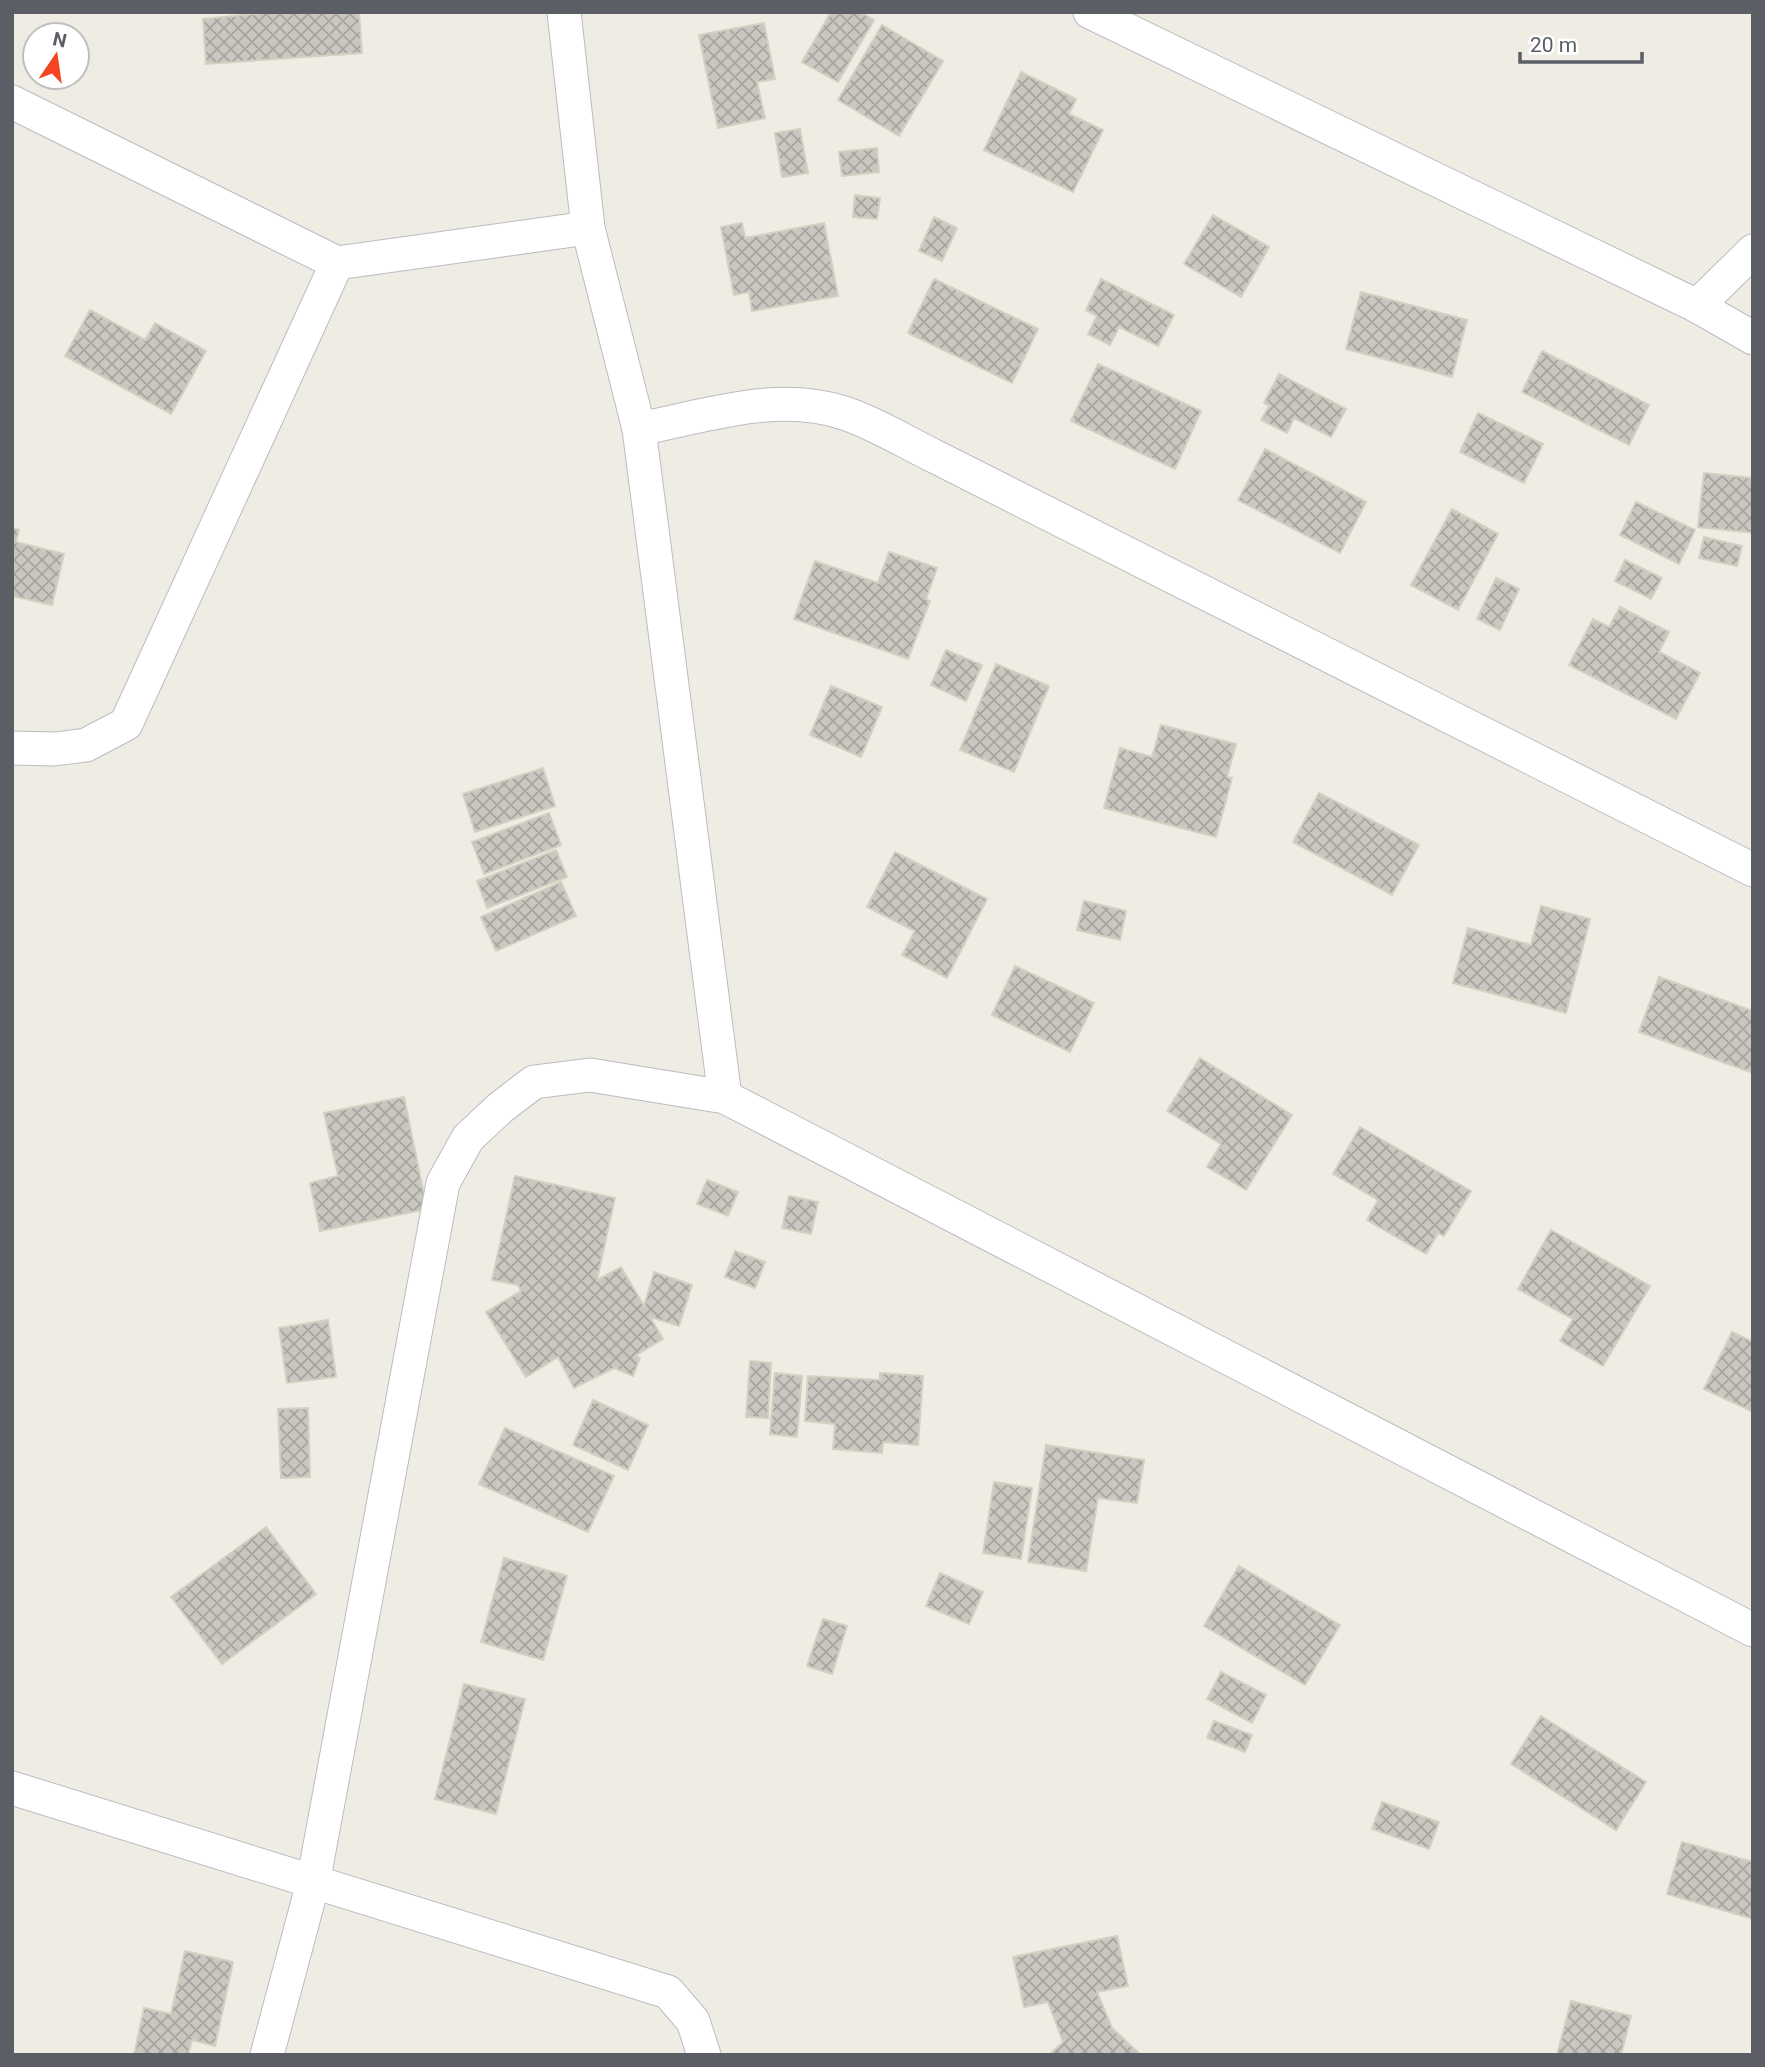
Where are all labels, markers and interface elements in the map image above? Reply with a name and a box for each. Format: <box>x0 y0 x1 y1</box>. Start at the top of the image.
north arrow <box>21 21 91 91</box>
scale bar <box>1520 21 1642 65</box>
text: N <box>51 27 69 53</box>
text: 20 m <box>1530 33 1577 57</box>

